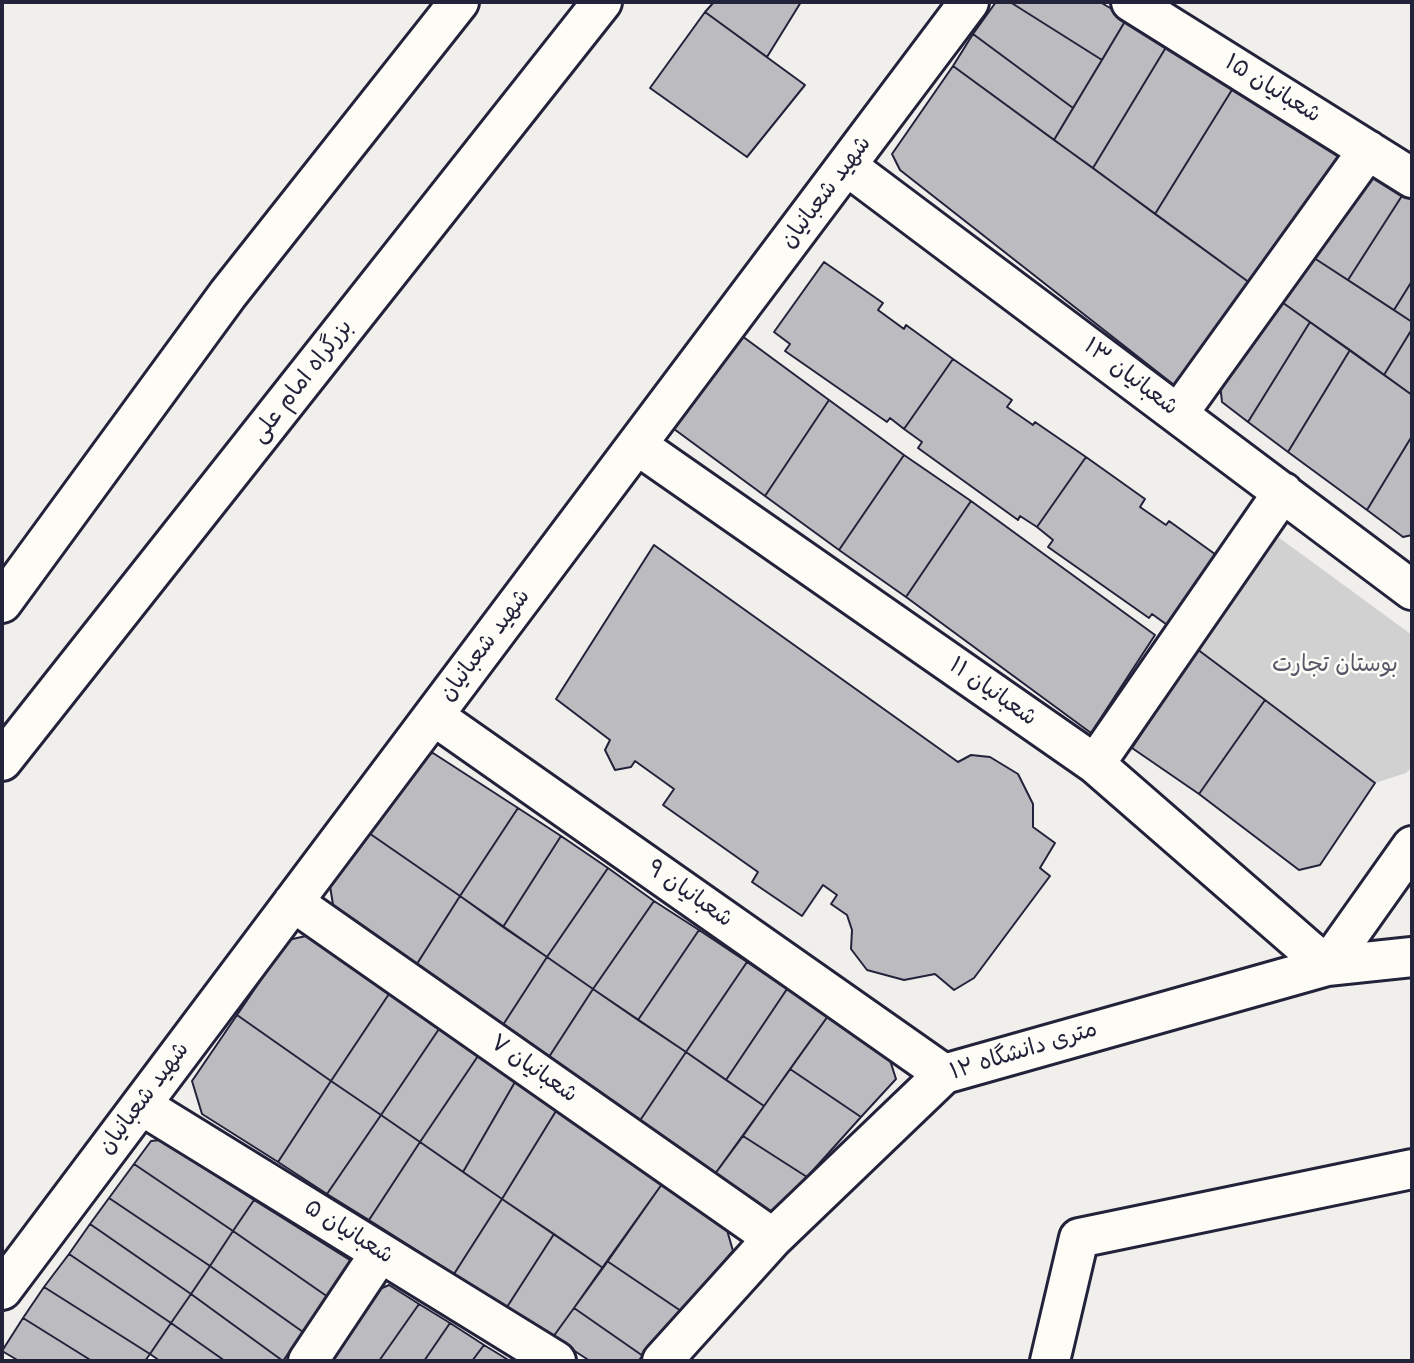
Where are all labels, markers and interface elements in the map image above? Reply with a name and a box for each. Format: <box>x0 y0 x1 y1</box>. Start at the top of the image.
street label: شعبانیان ۱۵ <box>1219 50 1325 130</box>
street label: شهید شعبانیان <box>776 131 878 255</box>
street label: بزرگراه امام علی <box>246 315 360 449</box>
street label: شعبانیان ۱۳ <box>1077 333 1183 423</box>
street label: شهید شعبانیان <box>435 584 537 708</box>
park label: بوستان تجارت <box>1272 652 1398 680</box>
street label: شعبانیان ۱۱ <box>943 653 1041 733</box>
street label: شعبانیان ۹ <box>641 855 737 935</box>
street label: ۱۲ متری دانشگاه <box>947 1017 1101 1087</box>
street label: شعبانیان ۷ <box>484 1030 582 1110</box>
street label: شهید شعبانیان <box>94 1037 196 1161</box>
street label: شعبانیان ۵ <box>298 1195 398 1271</box>

